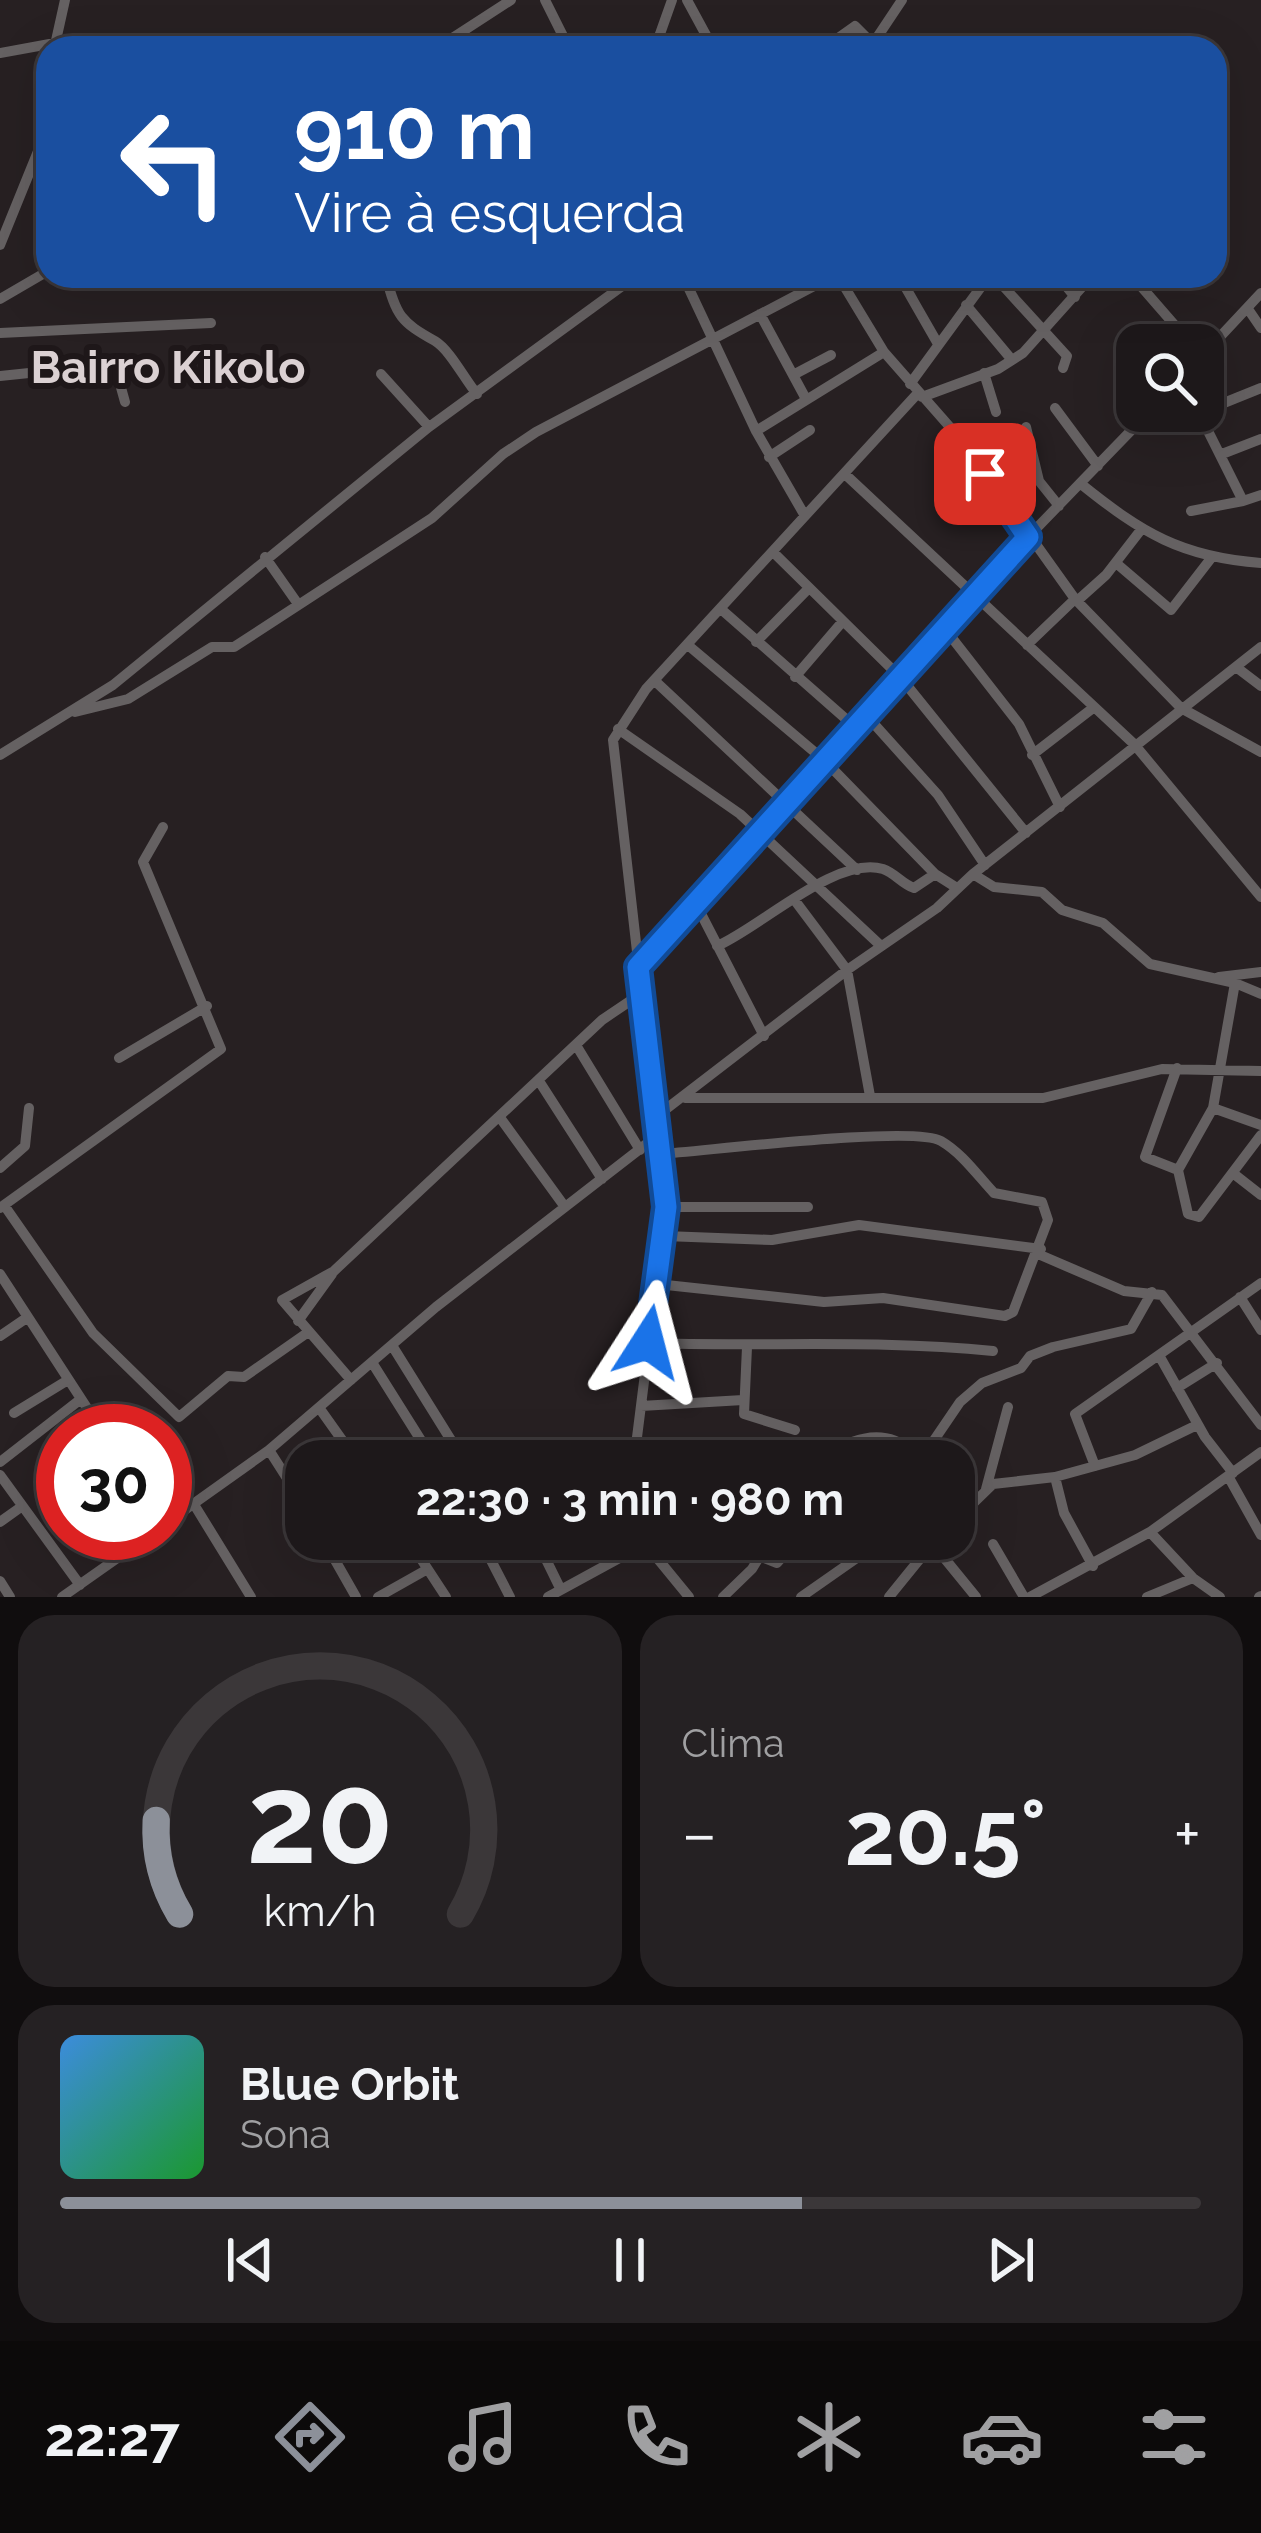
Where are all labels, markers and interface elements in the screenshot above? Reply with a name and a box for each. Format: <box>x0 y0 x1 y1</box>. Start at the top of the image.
text: 910 m <box>294 80 535 179</box>
icon: left <box>96 84 252 240</box>
text: Vire à esquerda <box>294 181 685 245</box>
map controls <box>1116 324 1224 432</box>
button: search <box>1116 324 1224 432</box>
district label: Bairro Kikolo <box>31 341 305 394</box>
pin <box>934 423 1036 525</box>
icon: arrive <box>952 441 1018 507</box>
position arrow <box>585 1279 711 1405</box>
speed limit sign: 30 <box>36 1404 192 1560</box>
text: 22:30 · 3 min · 980 m <box>416 1473 844 1526</box>
text: Clima <box>682 1720 784 1766</box>
text: 20 <box>246 1746 393 1892</box>
text: 20.5° <box>844 1780 1046 1886</box>
text: − <box>682 1795 717 1872</box>
text: + <box>1174 1795 1201 1872</box>
text: km/h <box>263 1886 376 1936</box>
text: Blue Orbit <box>240 2058 459 2111</box>
text: Sona <box>240 2111 331 2157</box>
icon: previous <box>217 2227 283 2293</box>
icon: pause <box>597 2227 663 2293</box>
icon: next <box>978 2227 1044 2293</box>
icon: directions <box>268 2395 352 2479</box>
icon: music <box>441 2395 525 2479</box>
icon: phone <box>614 2395 698 2479</box>
icon: climate <box>787 2395 871 2479</box>
icon: car <box>960 2395 1044 2479</box>
icon: filters <box>1132 2395 1216 2479</box>
text: 22:27 <box>44 2405 179 2469</box>

